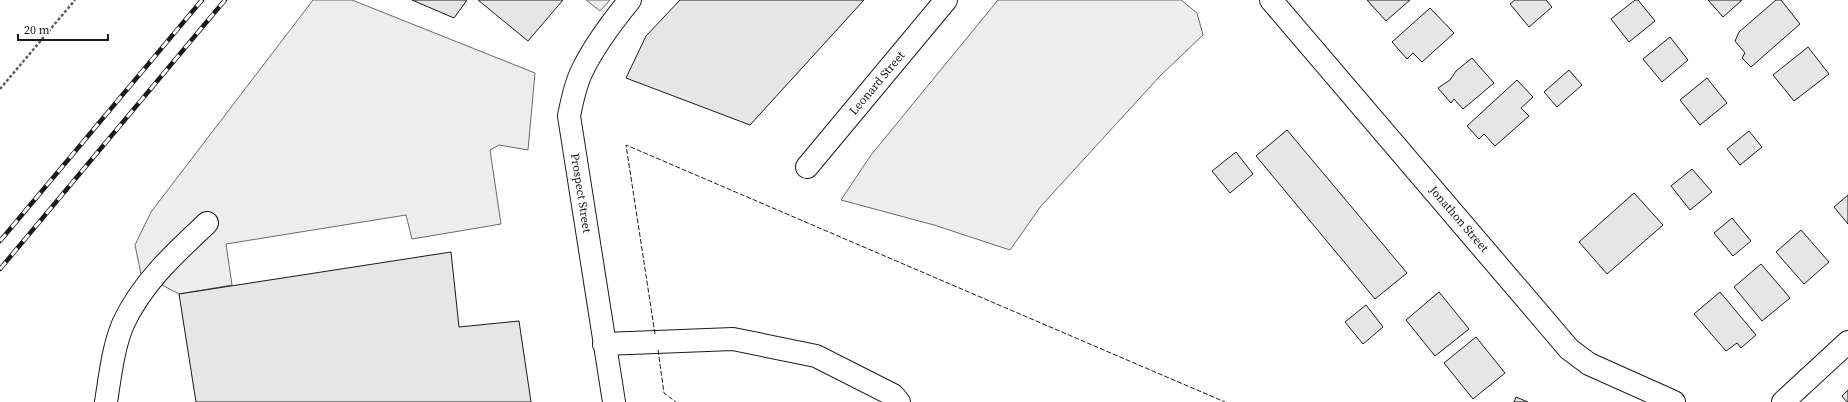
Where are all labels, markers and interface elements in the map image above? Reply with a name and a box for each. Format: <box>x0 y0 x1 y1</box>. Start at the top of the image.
scale bar <box>18 16 108 42</box>
text: 20 m <box>24 22 50 38</box>
street label: Leonard Street <box>846 48 909 118</box>
street label: Prospect Street <box>567 152 595 234</box>
street label: Jonathon Street <box>1425 182 1492 256</box>

